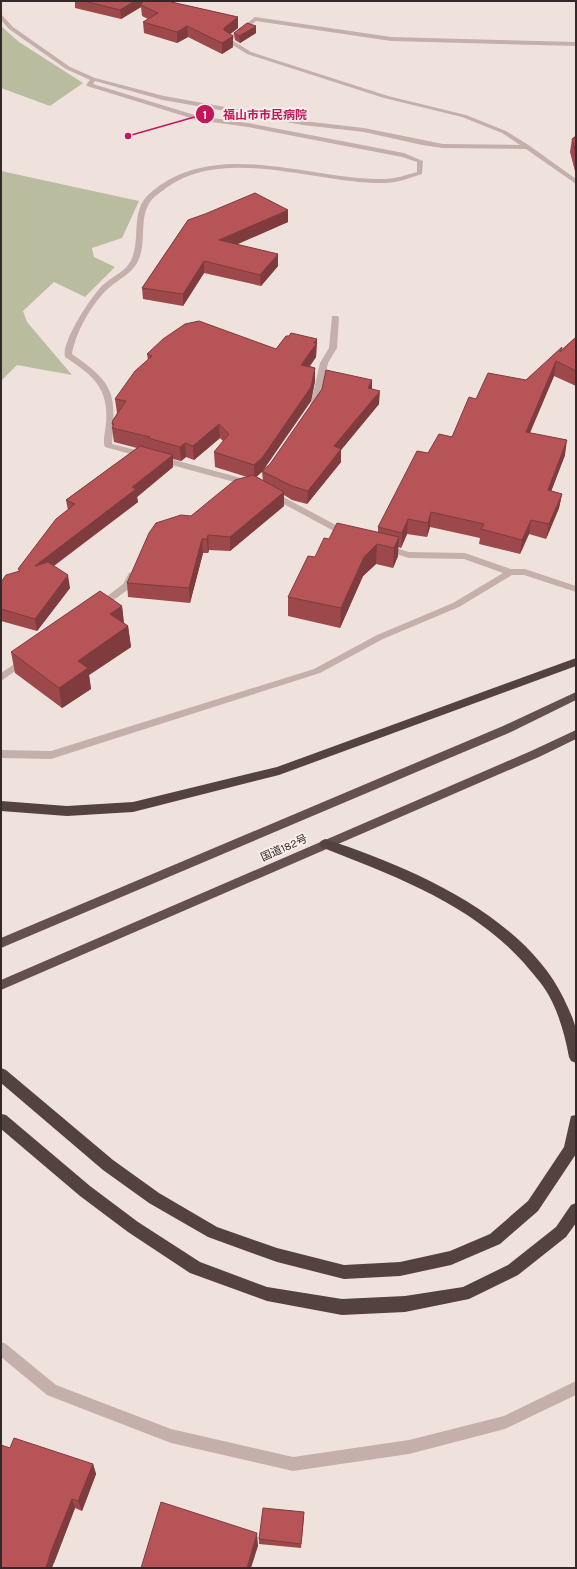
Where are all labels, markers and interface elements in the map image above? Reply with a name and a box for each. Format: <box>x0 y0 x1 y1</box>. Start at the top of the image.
callout: 福山市市民病院 <box>195 102 315 126</box>
text: 1 <box>203 108 207 122</box>
text: 福山市市民病院 <box>223 108 307 122</box>
street label: 国道182号 <box>259 832 309 864</box>

